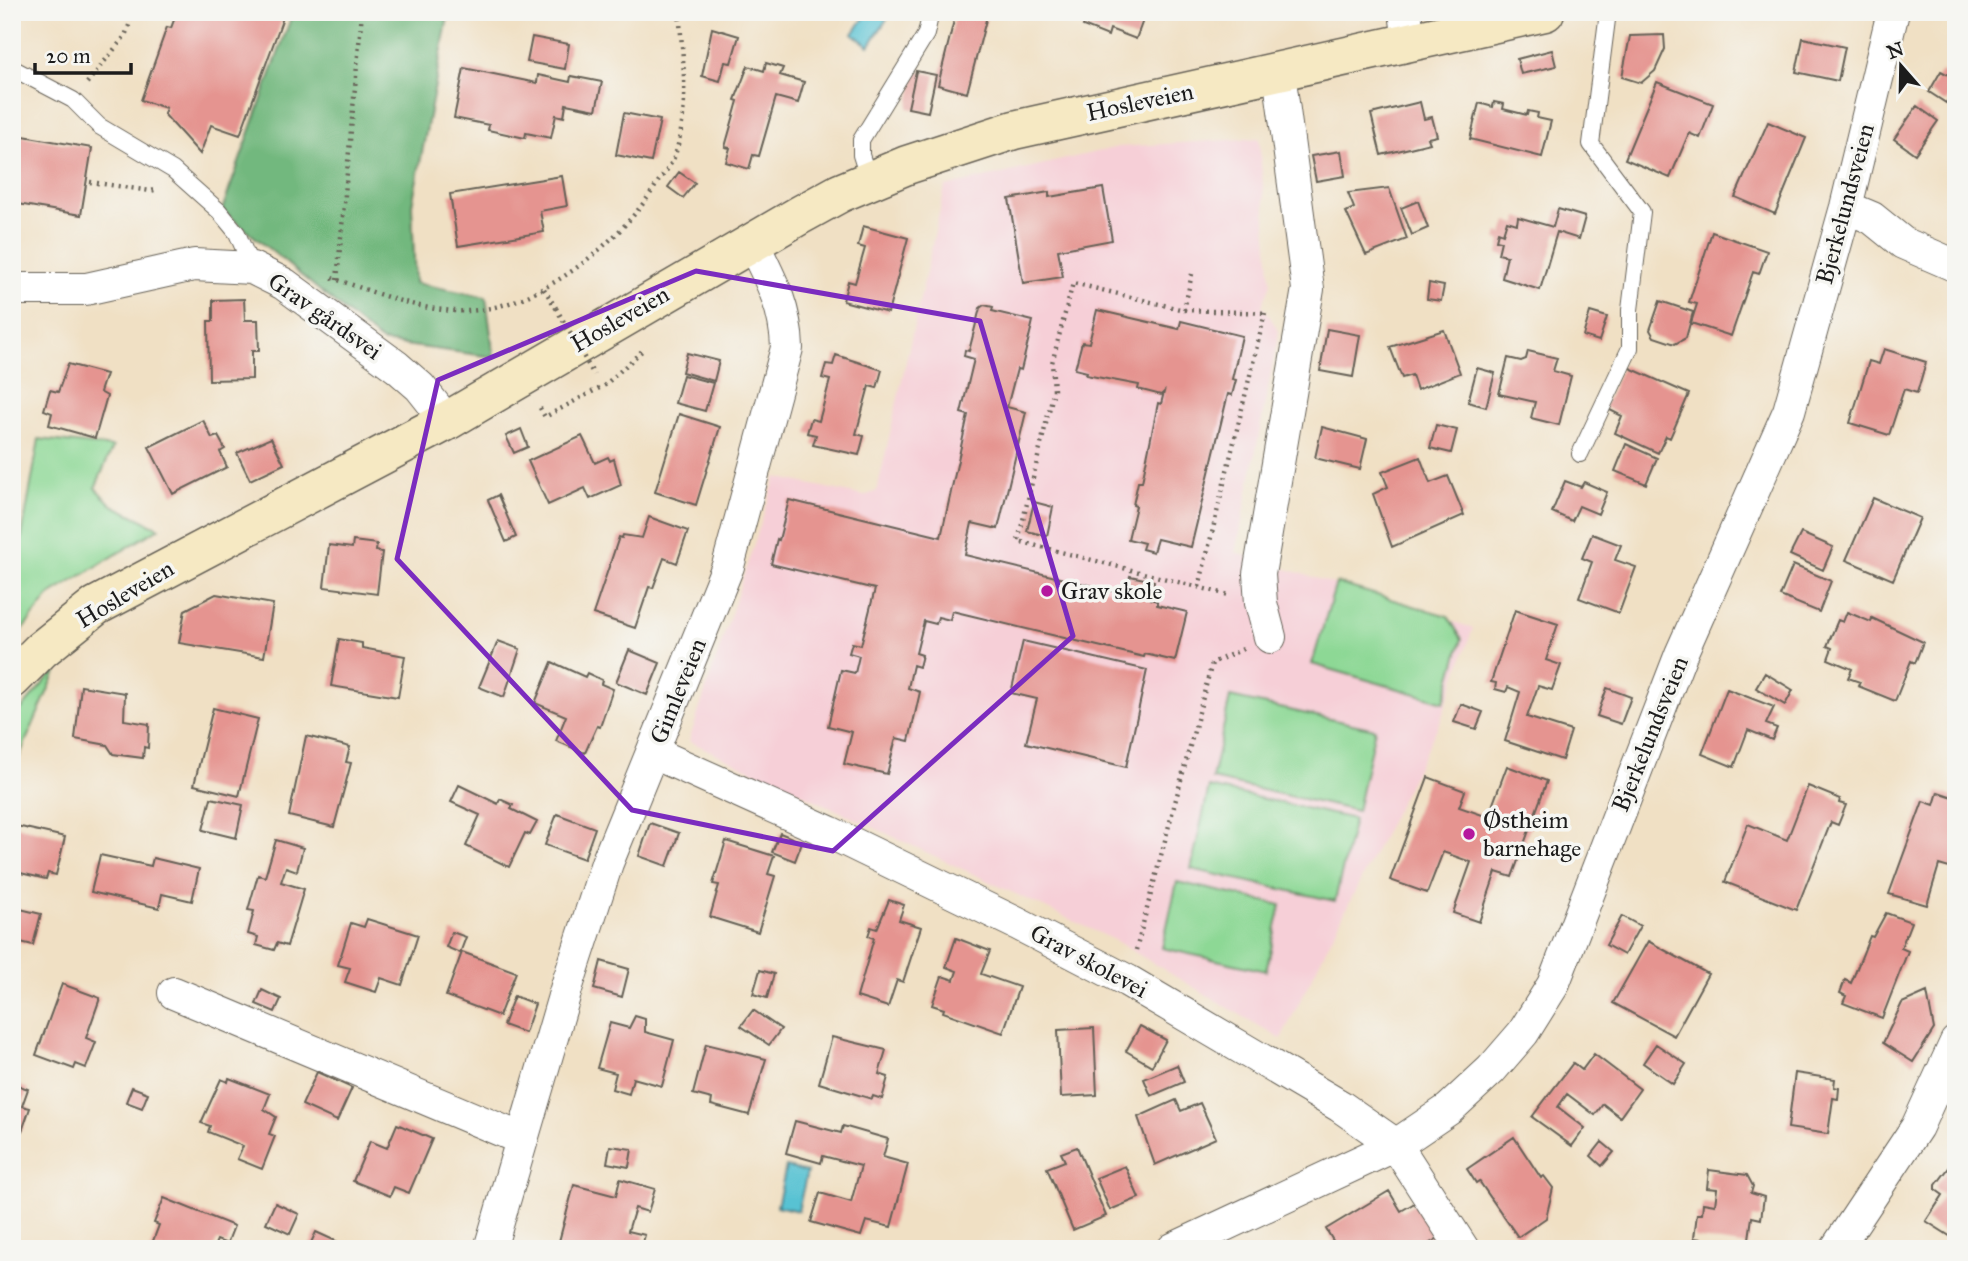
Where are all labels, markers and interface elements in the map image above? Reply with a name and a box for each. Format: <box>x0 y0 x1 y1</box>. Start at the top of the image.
scale bar <box>35 32 131 76</box>
north arrow <box>1867 32 1937 102</box>
text: N <box>1884 37 1907 64</box>
text: 20 m <box>46 43 91 69</box>
street label: Hosleveien <box>1084 76 1196 128</box>
street label: Bjerkelundsveien <box>1809 120 1881 288</box>
street label: Grav gårdsvei <box>262 266 388 366</box>
street label: Hosleveien <box>566 279 674 359</box>
street label: Hosleveien <box>71 553 179 635</box>
place label: Grav skole <box>1061 576 1162 606</box>
marker: Grav skole <box>1039 583 1055 599</box>
street label: Gimleveien <box>643 634 713 748</box>
street label: Bjerkelundsveien <box>1605 652 1695 816</box>
place label: Østheim barnehage <box>1483 805 1581 863</box>
marker: Østheim barnehage <box>1461 826 1477 842</box>
street label: Grav skolevei <box>1025 917 1153 1005</box>

